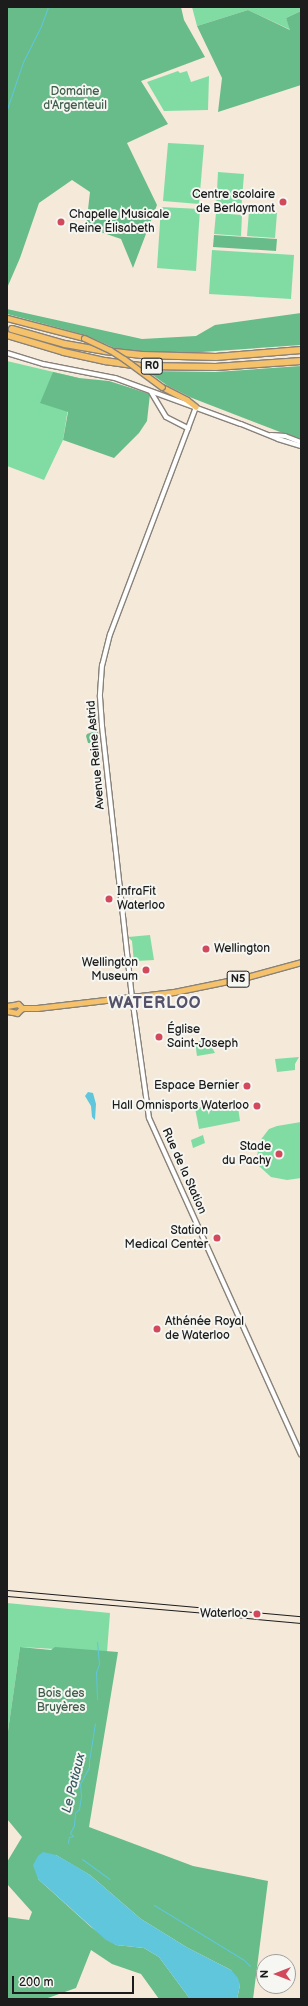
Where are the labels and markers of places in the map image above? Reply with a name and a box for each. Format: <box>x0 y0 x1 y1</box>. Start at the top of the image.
place label: Centre scolaire de Berlaymont <box>192 188 275 216</box>
marker: Centre scolaire de Berlaymont <box>278 197 288 207</box>
place label: Chapelle Musicale Reine Élisabeth <box>69 208 169 236</box>
marker: Chapelle Musicale Reine Élisabeth <box>56 217 66 227</box>
place label: InfraFit Waterloo <box>117 885 165 913</box>
marker: InfraFit Waterloo <box>104 894 114 904</box>
place label: Wellington <box>214 942 270 956</box>
marker: Wellington <box>201 944 211 954</box>
place label: Wellington Museum <box>82 956 138 984</box>
marker: Wellington Museum <box>141 965 151 975</box>
place label: Église Saint-Joseph <box>167 1023 238 1051</box>
marker: Église Saint-Joseph <box>154 1032 164 1042</box>
place label: Espace Bernier <box>154 1079 239 1093</box>
marker: Espace Bernier <box>242 1081 252 1091</box>
place label: Hall Omnisports Waterloo <box>111 1099 249 1113</box>
marker: Hall Omnisports Waterloo <box>252 1101 262 1111</box>
place label: Stade du Pachy <box>222 1140 271 1168</box>
marker: Stade du Pachy <box>274 1149 284 1159</box>
place label: Station Medical Center <box>125 1224 208 1252</box>
marker: Station Medical Center <box>211 1232 223 1244</box>
place label: Athénée Royal de Waterloo <box>165 1315 244 1343</box>
marker: Athénée Royal de Waterloo <box>152 1324 162 1334</box>
place label: Waterloo <box>200 1607 248 1621</box>
marker: Waterloo <box>251 1608 263 1620</box>

